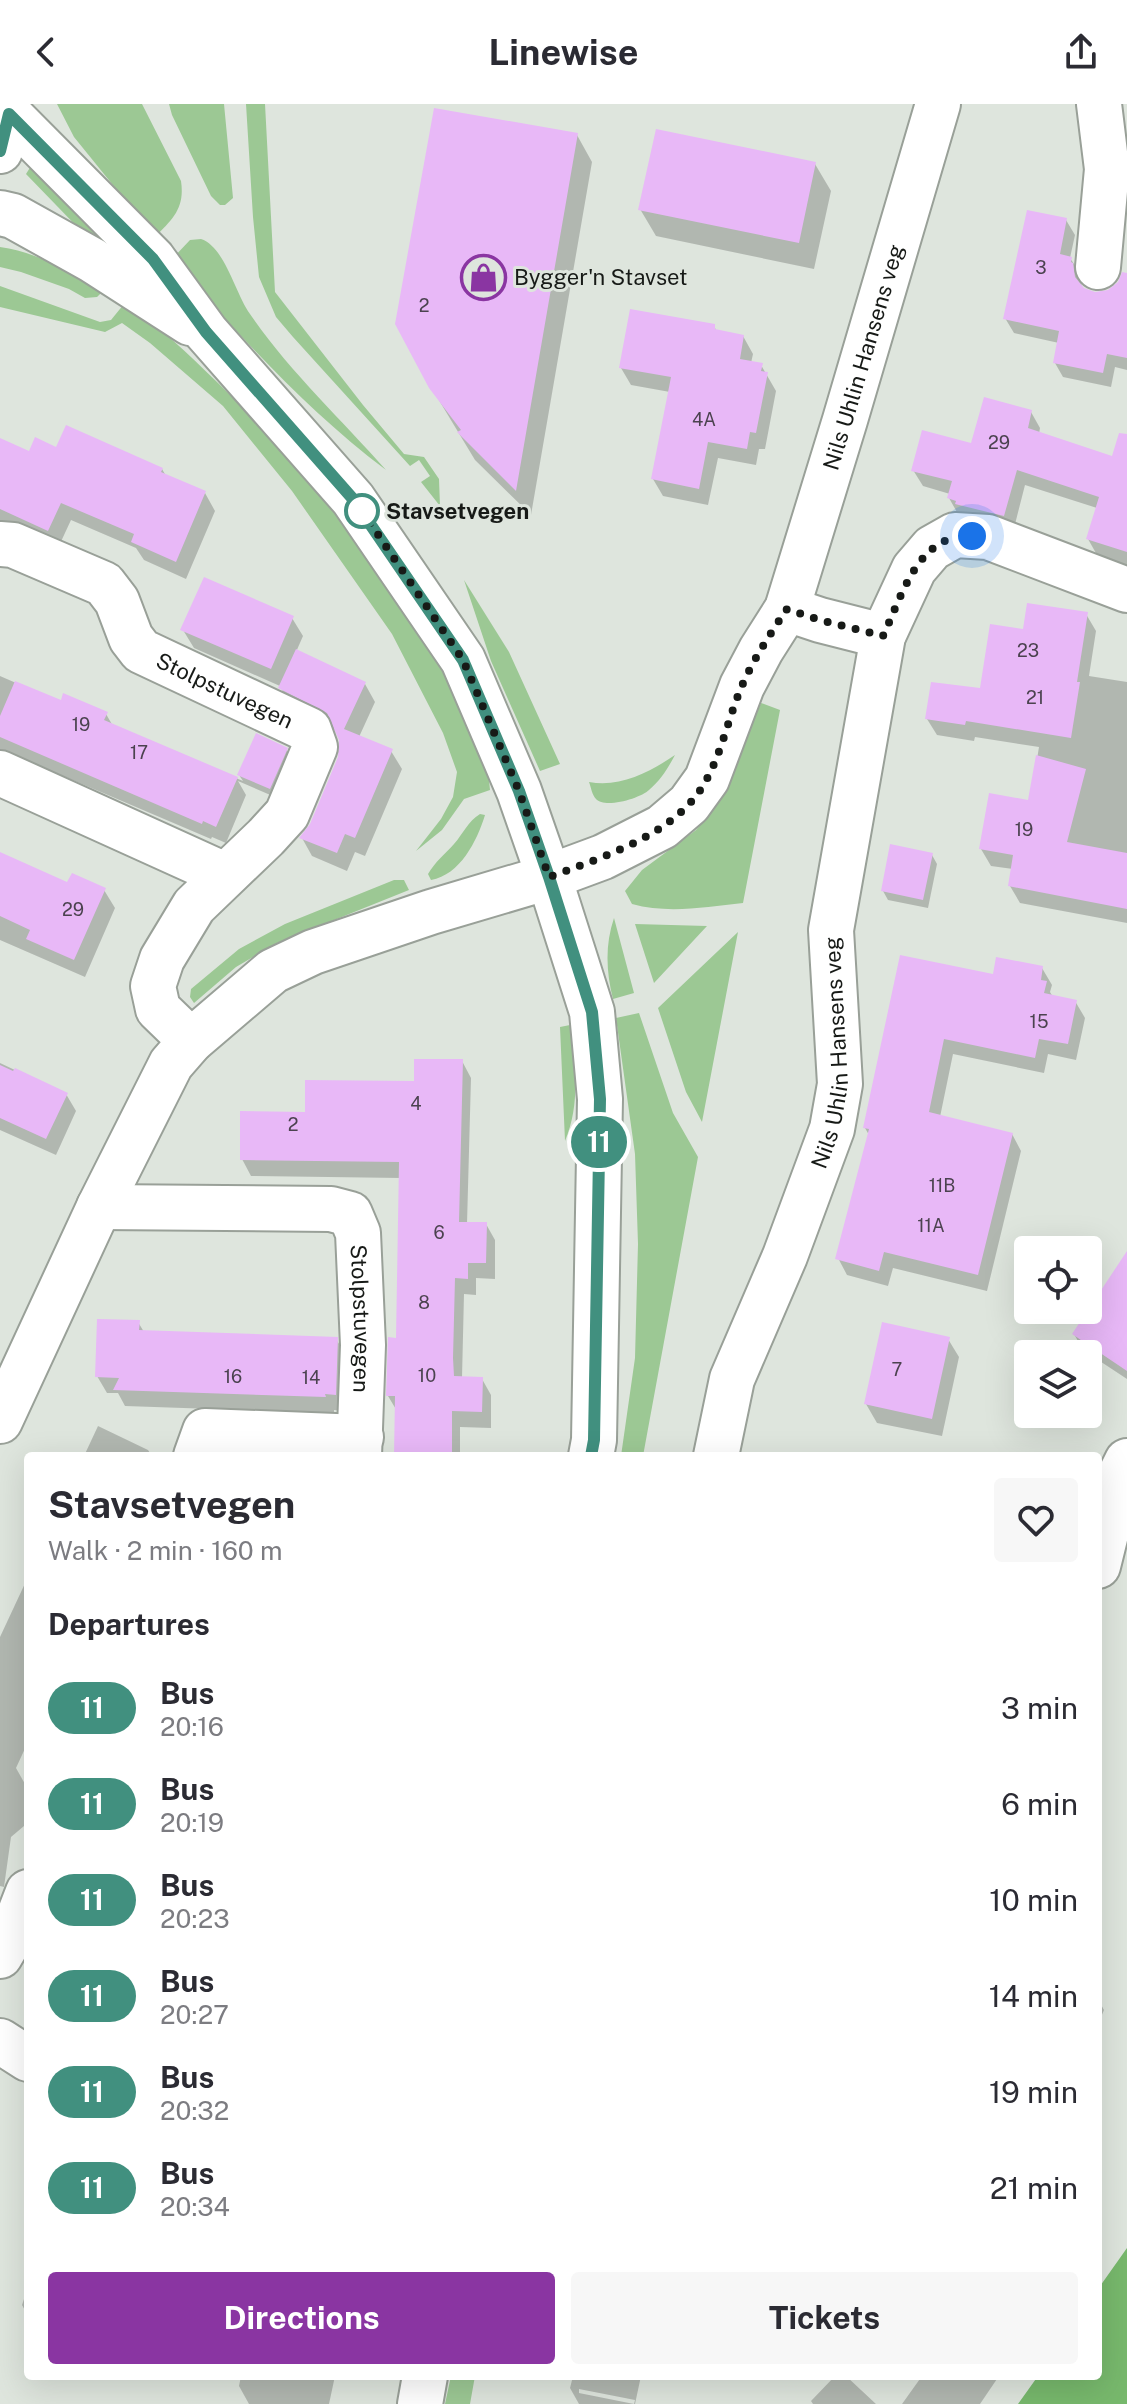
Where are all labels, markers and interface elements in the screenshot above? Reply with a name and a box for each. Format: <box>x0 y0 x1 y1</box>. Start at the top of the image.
icon: back <box>24 30 68 74</box>
icon: share <box>1059 30 1103 74</box>
text: Linewise <box>489 31 638 73</box>
street label: Nils Uhlin Hansens veg <box>817 241 909 473</box>
shop icon: Bygger'n Stavset <box>459 253 507 301</box>
house number: 3 <box>1035 257 1047 278</box>
place label: Bygger'n Stavset <box>514 264 688 290</box>
house number: 2 <box>419 295 429 316</box>
house number: 4A <box>692 409 716 430</box>
house number: 29 <box>988 432 1010 453</box>
marker: Stavsetvegen <box>345 494 379 528</box>
place label: Stavsetvegen <box>386 498 529 524</box>
your location <box>952 516 992 556</box>
house number: 23 <box>1017 640 1039 661</box>
street label: Stolpstuvegen <box>152 647 298 734</box>
house number: 21 <box>1026 687 1044 708</box>
house number: 19 <box>72 714 90 735</box>
house number: 17 <box>130 742 148 763</box>
house number: 19 <box>1015 819 1033 840</box>
house number: 29 <box>62 899 84 920</box>
street label: Nils Uhlin Hansens veg <box>806 936 853 1172</box>
house number: 15 <box>1030 1011 1048 1032</box>
house number: 4 <box>410 1093 422 1114</box>
house number: 2 <box>288 1114 298 1135</box>
line badge: 11 <box>563 1116 635 1168</box>
text: 11 <box>587 1125 611 1158</box>
house number: 11B <box>929 1175 955 1196</box>
house number: 11A <box>917 1215 945 1236</box>
house number: 6 <box>433 1222 445 1243</box>
map controls <box>1014 1236 1102 1428</box>
button: locate <box>1014 1236 1102 1324</box>
street label: Stolpstuvegen <box>346 1244 376 1393</box>
house number: 8 <box>418 1292 430 1313</box>
button: layers <box>1014 1340 1102 1428</box>
house number: 7 <box>892 1359 902 1380</box>
house number: 10 <box>418 1365 436 1386</box>
house number: 16 <box>224 1366 242 1387</box>
house number: 14 <box>302 1367 320 1388</box>
button: heart <box>994 1478 1078 1562</box>
text: Stavsetvegen <box>48 1482 295 1527</box>
text: Walk · 2 min · 160 m <box>48 1535 282 1566</box>
text: Departures <box>48 1606 210 1642</box>
text: Bus <box>160 1675 214 1711</box>
text: 3 min <box>1001 1690 1078 1726</box>
text: 11 <box>80 1691 104 1724</box>
text: 20:16 <box>160 1711 224 1742</box>
text: Bus <box>160 1771 214 1807</box>
text: 6 min <box>1001 1786 1078 1822</box>
text: 11 <box>80 1787 104 1820</box>
text: 20:19 <box>160 1807 224 1838</box>
text: Bus <box>160 1867 214 1903</box>
text: 10 min <box>989 1882 1078 1918</box>
text: 11 <box>80 1883 104 1916</box>
text: 20:23 <box>160 1903 230 1934</box>
text: Bus <box>160 1963 214 1999</box>
text: 14 min <box>989 1978 1078 2014</box>
text: 11 <box>80 1979 104 2012</box>
text: 20:27 <box>160 1999 229 2030</box>
text: Bus <box>160 2059 214 2095</box>
text: 19 min <box>989 2074 1078 2110</box>
text: 11 <box>80 2075 104 2108</box>
text: 20:32 <box>160 2095 229 2126</box>
text: Bus <box>160 2155 214 2191</box>
text: 21 min <box>990 2170 1078 2206</box>
text: 11 <box>80 2171 104 2204</box>
text: 20:34 <box>160 2191 230 2222</box>
button: Directions <box>48 2272 555 2364</box>
button: Tickets <box>571 2272 1078 2364</box>

